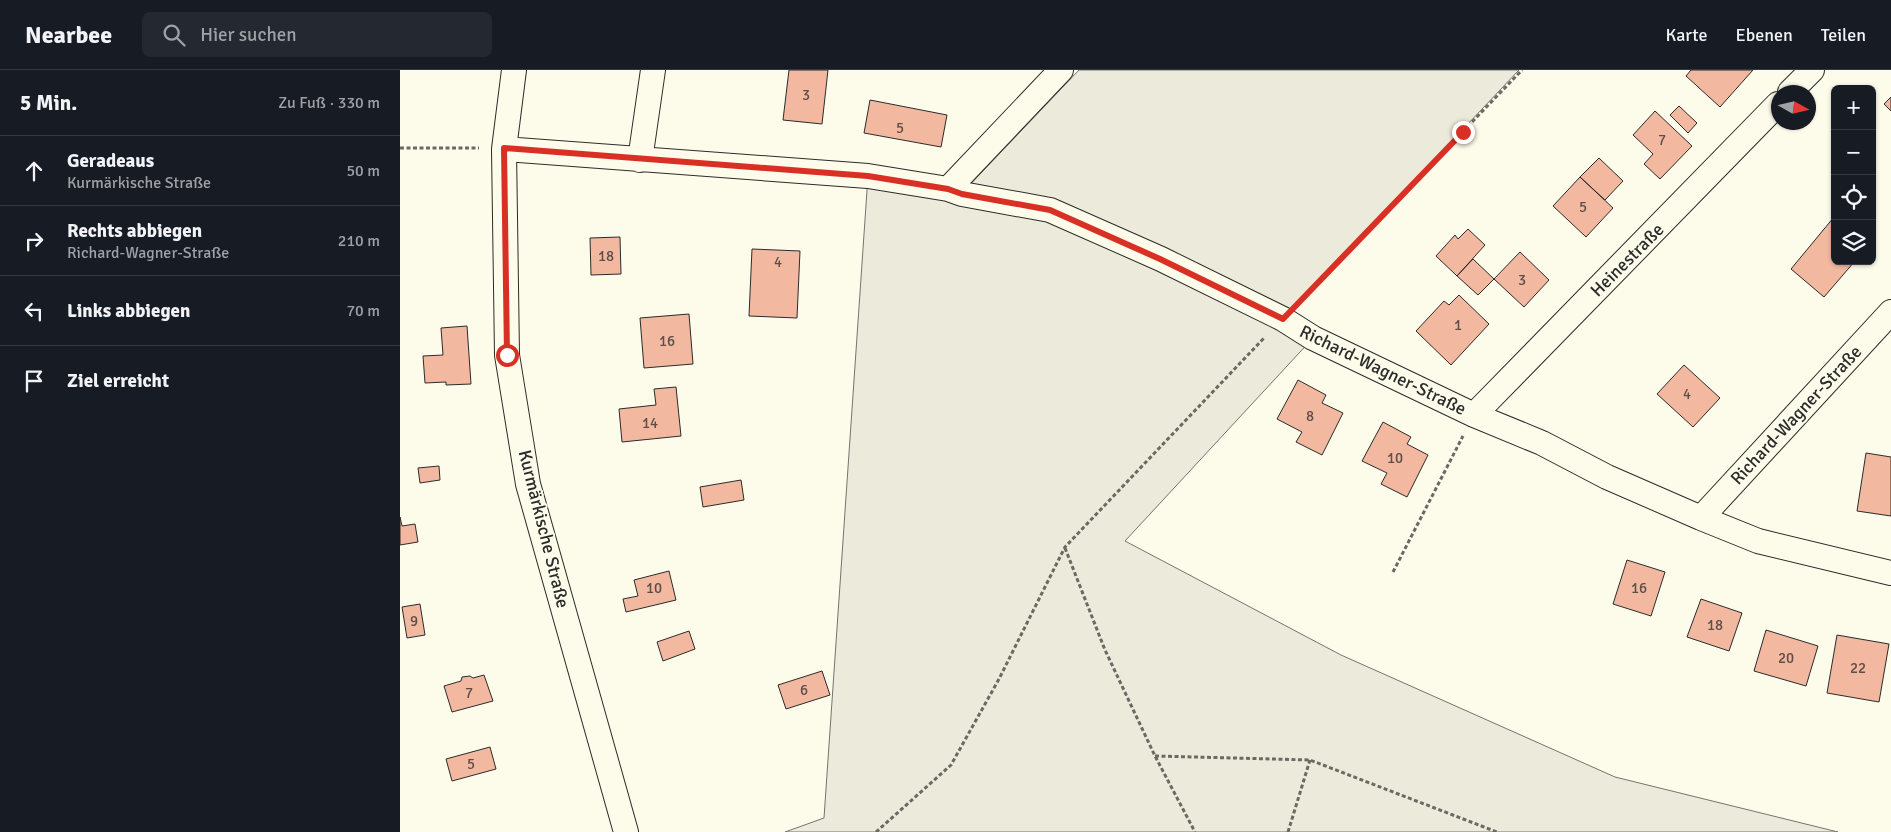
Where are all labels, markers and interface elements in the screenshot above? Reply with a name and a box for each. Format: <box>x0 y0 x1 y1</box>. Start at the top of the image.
search box <box>142 12 492 57</box>
text: Nearbee <box>25 20 112 50</box>
icon: search <box>160 21 188 49</box>
text: Hier suchen <box>200 23 297 47</box>
text: Karte <box>1665 24 1707 46</box>
text: Ebenen <box>1735 24 1793 46</box>
text: Teilen <box>1821 24 1866 46</box>
north arrow <box>1771 85 1816 130</box>
map controls <box>1831 85 1876 265</box>
button: + <box>1831 85 1876 130</box>
house number: 3 <box>802 86 810 104</box>
text: 5 Min. <box>20 90 77 116</box>
text: Zu Fuß · 330 m <box>278 93 380 113</box>
house number: 5 <box>896 119 904 137</box>
route end <box>1452 121 1475 144</box>
button: − <box>1831 130 1876 175</box>
house number: 7 <box>1658 131 1666 149</box>
text: Geradeaus <box>67 149 154 173</box>
icon: ahead <box>20 157 48 185</box>
text: 50 m <box>346 161 380 181</box>
text: Kurmärkische Straße <box>67 173 211 193</box>
button: locate <box>1831 175 1876 220</box>
house number: 5 <box>1579 198 1587 216</box>
text: Rechts abbiegen <box>67 219 202 243</box>
street label: Heinestraße <box>1586 219 1668 301</box>
button: layers <box>1831 220 1876 265</box>
icon: right <box>20 227 48 255</box>
text: 210 m <box>338 231 380 251</box>
text: Richard-Wagner-Straße <box>67 243 229 263</box>
house number: 18 <box>598 247 614 265</box>
house number: 4 <box>774 253 782 271</box>
house number: 3 <box>1518 271 1526 289</box>
icon: left <box>20 297 48 325</box>
text: Links abbiegen <box>67 299 190 323</box>
text: 70 m <box>346 301 380 321</box>
house number: 1 <box>1454 316 1462 334</box>
street label: Richard-Wagner-Straße <box>1296 320 1470 420</box>
house number: 16 <box>659 332 675 350</box>
street label: Richard-Wagner-Straße <box>1726 341 1866 489</box>
route start <box>496 344 519 367</box>
icon: arrive <box>20 367 48 395</box>
text: Ziel erreicht <box>67 369 169 393</box>
house number: 4 <box>1683 385 1691 403</box>
house number: 8 <box>1306 407 1314 425</box>
house number: 14 <box>642 414 658 432</box>
street label: Kurmärkische Straße <box>514 448 574 610</box>
house number: 10 <box>1387 449 1403 467</box>
house number: 10 <box>646 579 662 597</box>
house number: 16 <box>1631 579 1647 597</box>
house number: 9 <box>410 612 418 630</box>
house number: 18 <box>1707 616 1723 634</box>
house number: 20 <box>1778 649 1794 667</box>
house number: 22 <box>1850 659 1866 677</box>
house number: 6 <box>800 681 808 699</box>
house number: 7 <box>465 684 473 702</box>
house number: 5 <box>467 755 475 773</box>

